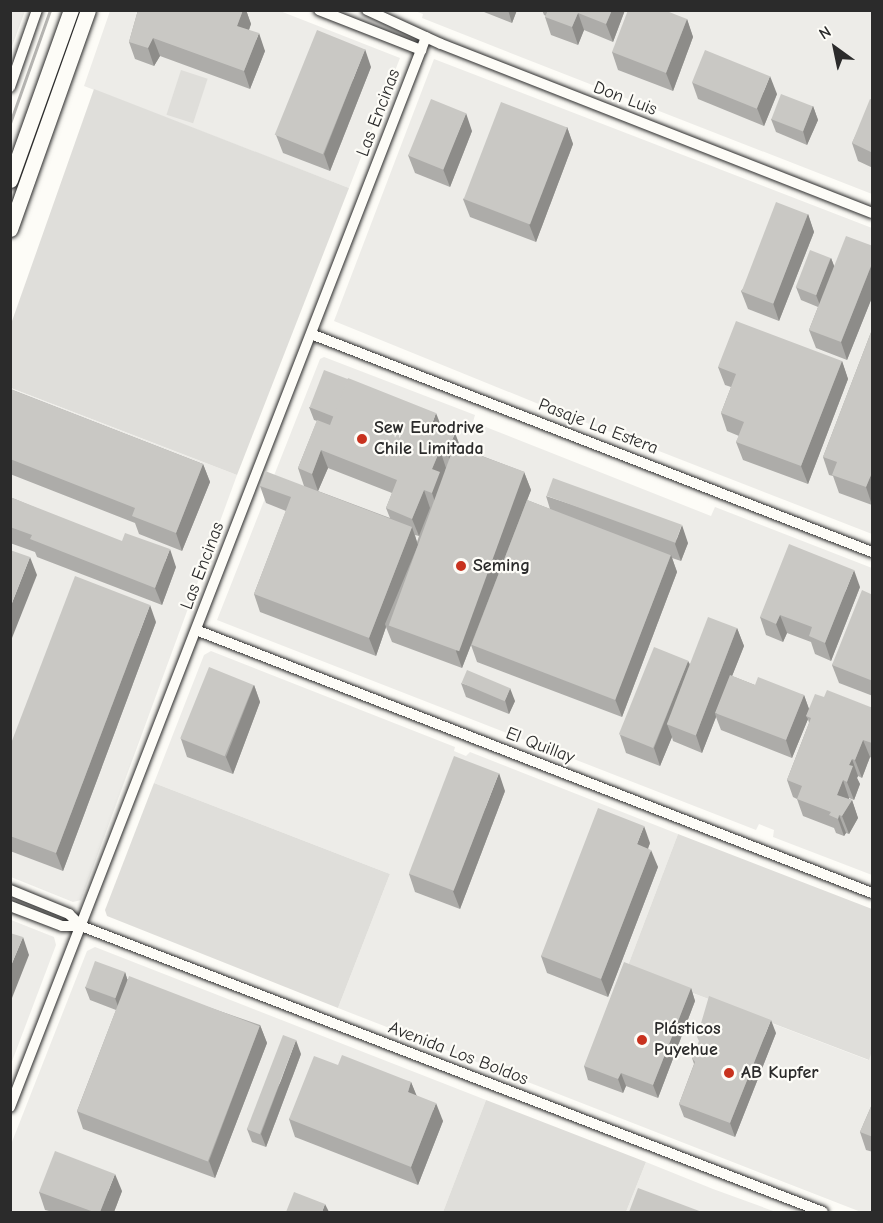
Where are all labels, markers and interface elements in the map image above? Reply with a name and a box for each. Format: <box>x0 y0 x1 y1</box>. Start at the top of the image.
north arrow <box>805 18 865 78</box>
text: N <box>816 23 834 43</box>
street label: Las Encinas <box>352 66 406 160</box>
street label: Don Luis <box>590 77 660 121</box>
street label: Pasaje La Estera <box>535 394 661 460</box>
place label: Sew Eurodrive Chile Limitada <box>374 418 484 460</box>
marker: Sew Eurodrive Chile Limitada <box>355 432 369 446</box>
street label: Las Encinas <box>176 519 230 613</box>
place label: Seming <box>473 555 530 577</box>
marker: Seming <box>454 559 468 573</box>
street label: El Quillay <box>502 723 578 769</box>
street label: Avenida Los Boldos <box>385 1017 531 1091</box>
place label: Plásticos Puyehue <box>654 1019 721 1062</box>
marker: Plásticos Puyehue <box>635 1033 649 1047</box>
place label: AB Kupfer <box>741 1062 819 1084</box>
marker: AB Kupfer <box>722 1066 736 1080</box>

